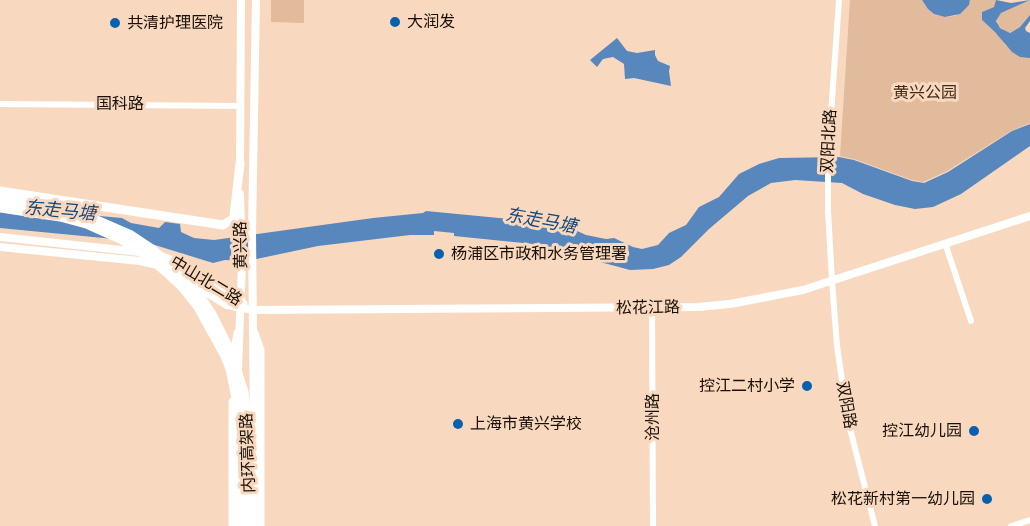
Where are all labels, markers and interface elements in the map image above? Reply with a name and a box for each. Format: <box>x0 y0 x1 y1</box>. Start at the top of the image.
place label: 大润发 <box>407 12 455 32</box>
place label: 共清护理医院 <box>127 13 223 33</box>
marker: 大润发 <box>388 15 402 29</box>
marker: 共清护理医院 <box>108 16 122 30</box>
park label: 黄兴公园 <box>893 83 957 103</box>
street label: 国科路 <box>96 94 144 114</box>
street label: 双阳北路 <box>818 109 840 173</box>
water label: 东走马塘 <box>23 197 97 225</box>
water label: 东走马塘 <box>504 204 578 238</box>
street label: 黄兴路 <box>231 221 251 269</box>
place label: 杨浦区市政和水务管理署 <box>451 244 627 264</box>
marker: 杨浦区市政和水务管理署 <box>432 247 446 261</box>
street label: 中山北二路 <box>167 252 245 310</box>
street label: 松花江路 <box>616 298 680 318</box>
place label: 控江二村小学 <box>699 376 795 396</box>
marker: 控江二村小学 <box>800 379 814 393</box>
street label: 双阳路 <box>832 380 860 430</box>
street label: 沧州路 <box>643 393 663 441</box>
street label: 内环高架路 <box>237 413 259 493</box>
place label: 上海市黄兴学校 <box>470 414 582 434</box>
marker: 上海市黄兴学校 <box>451 417 465 431</box>
place label: 控江幼儿园 <box>882 421 962 441</box>
marker: 控江幼儿园 <box>967 424 981 438</box>
place label: 松花新村第一幼儿园 <box>831 489 975 509</box>
marker: 松花新村第一幼儿园 <box>980 492 994 506</box>

